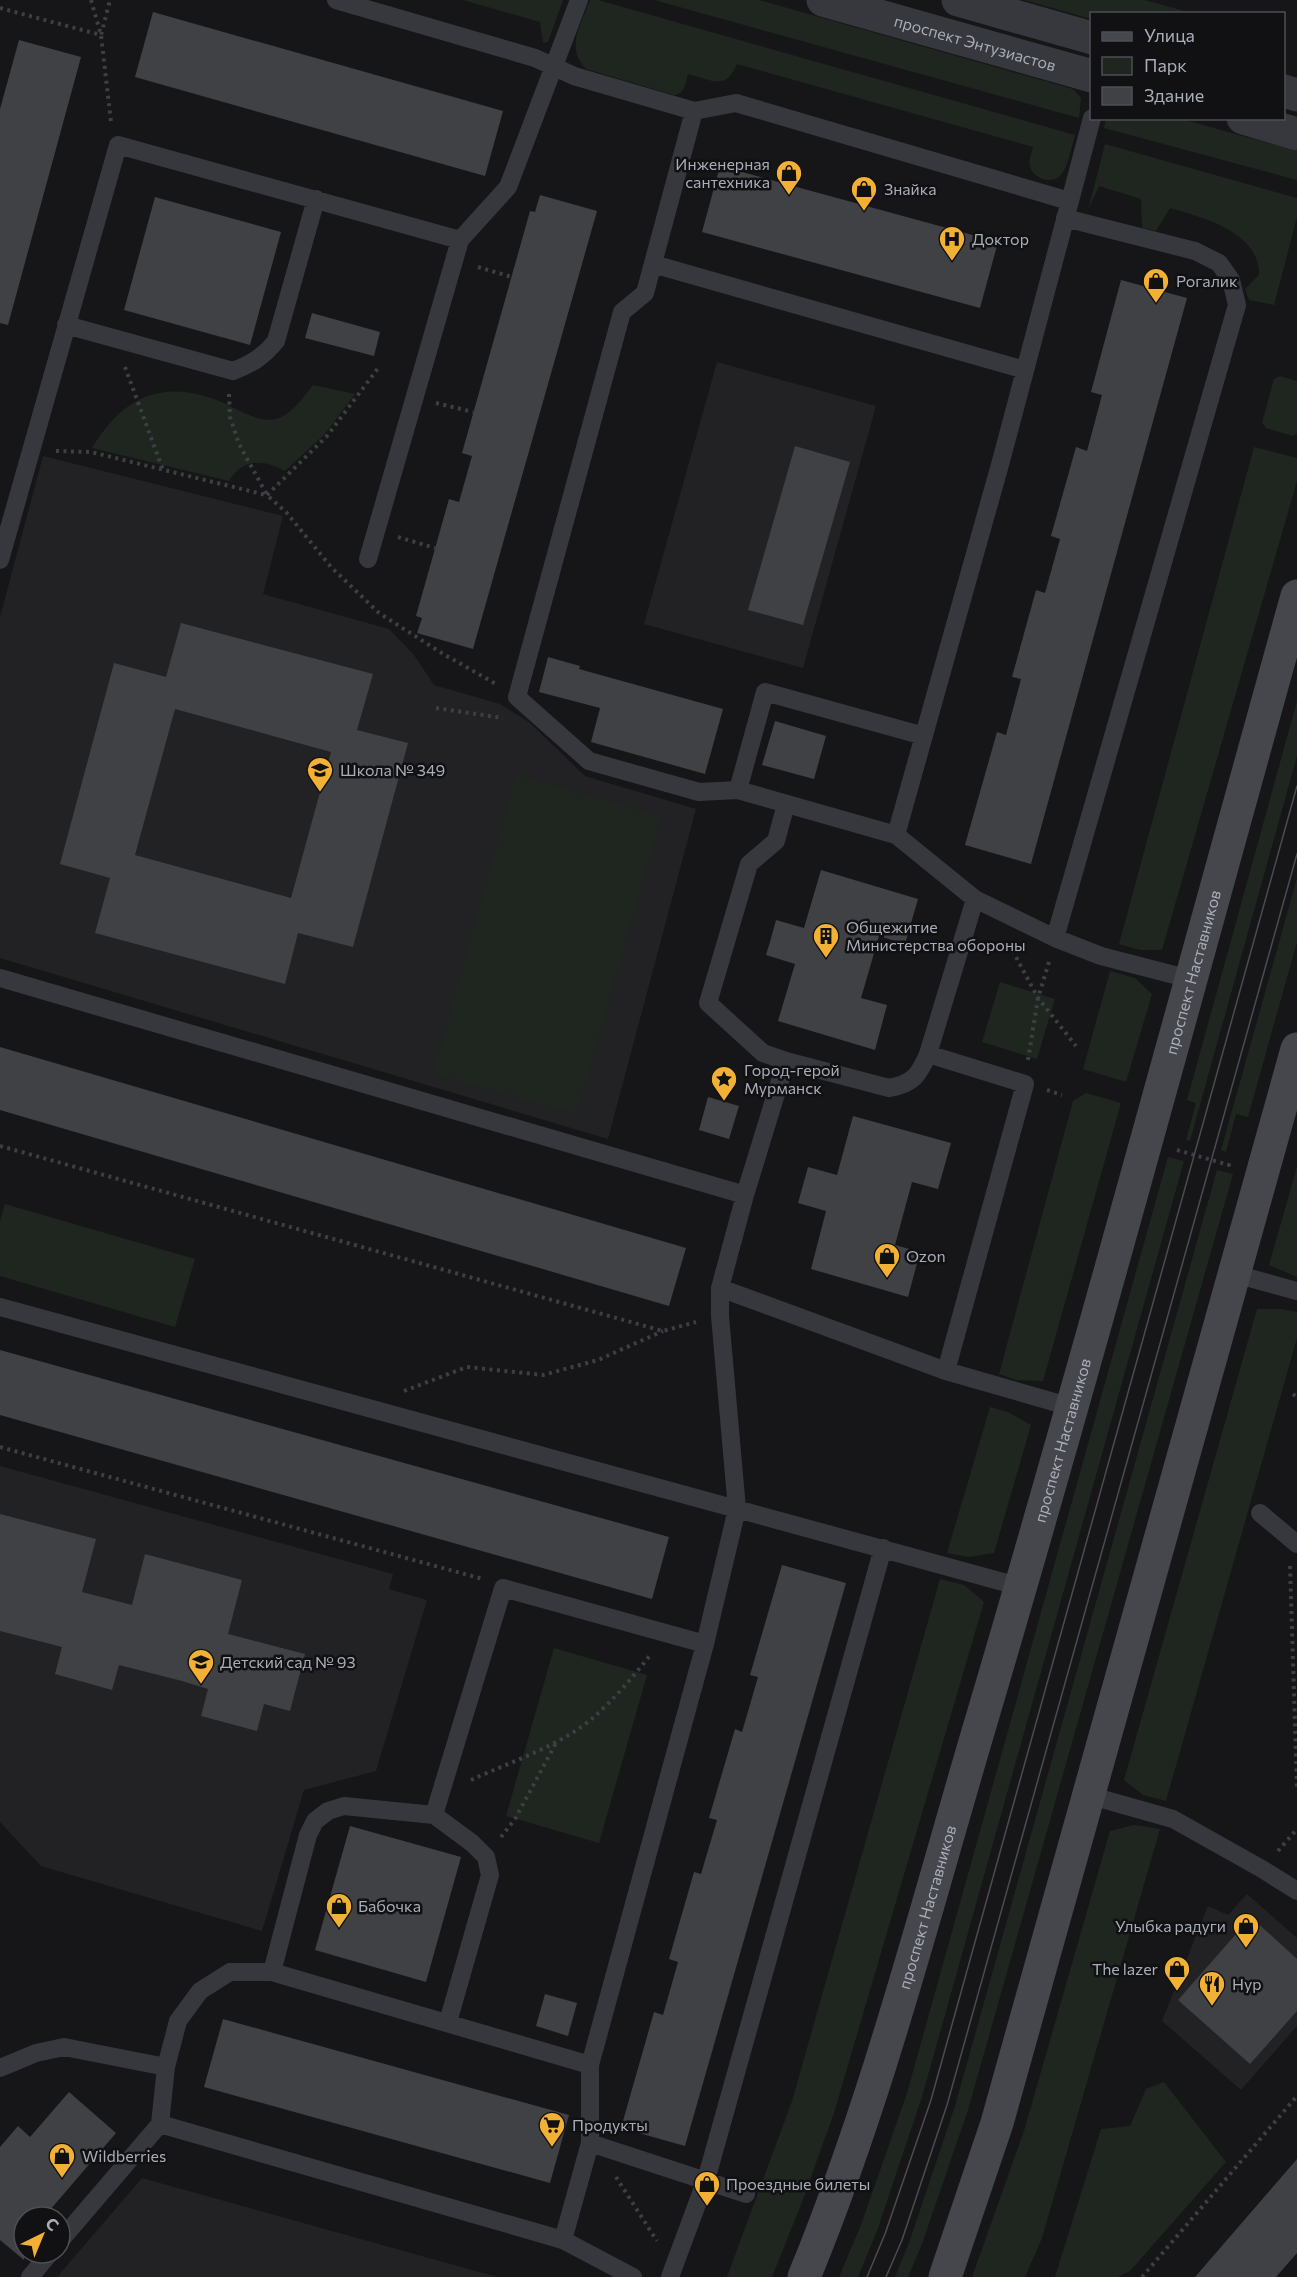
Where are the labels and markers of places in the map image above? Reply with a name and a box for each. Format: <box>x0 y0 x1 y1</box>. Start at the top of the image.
place label: Инженерная сантехника <box>675 154 770 191</box>
shop icon: Инженерная сантехника <box>774 158 804 196</box>
shop icon: Знайка <box>849 174 879 212</box>
place label: Знайка <box>884 179 937 198</box>
hospital icon: Доктор <box>937 224 967 262</box>
place label: Доктор <box>972 229 1029 248</box>
shop icon: Рогалик <box>1141 266 1171 304</box>
place label: Рогалик <box>1176 271 1238 290</box>
school or university icon: Школа № 349 <box>305 755 335 793</box>
place label: Школа № 349 <box>340 760 445 779</box>
place label: Общежитие Министерства обороны <box>846 917 1026 954</box>
building icon: Общежитие Министерства обороны <box>811 921 841 959</box>
place label: Город-герой Мурманск <box>744 1060 840 1097</box>
place icon: Город-герой Мурманск <box>709 1064 739 1102</box>
shop icon: Ozon <box>872 1241 902 1279</box>
place label: Ozon <box>906 1246 946 1265</box>
school or university icon: Детский сад № 93 <box>186 1647 216 1685</box>
place label: Детский сад № 93 <box>220 1652 356 1671</box>
shop icon: Бабочка <box>324 1891 354 1929</box>
place label: Бабочка <box>358 1896 421 1915</box>
shop icon: Улыбка радуги <box>1231 1911 1261 1949</box>
place label: Улыбка радуги <box>1115 1916 1226 1935</box>
shop icon: The lazer <box>1162 1954 1192 1992</box>
place label: The lazer <box>1092 1959 1159 1978</box>
restaurant icon: Нур <box>1197 1969 1227 2007</box>
place label: Нур <box>1232 1974 1262 1993</box>
supermarket icon: Продукты <box>537 2110 567 2148</box>
place label: Продукты <box>572 2115 648 2134</box>
shop icon: Wildberries <box>47 2141 77 2179</box>
place label: Wildberries <box>82 2146 166 2165</box>
shop icon: Проездные билеты <box>692 2169 722 2207</box>
place label: Проездные билеты <box>726 2174 870 2193</box>

